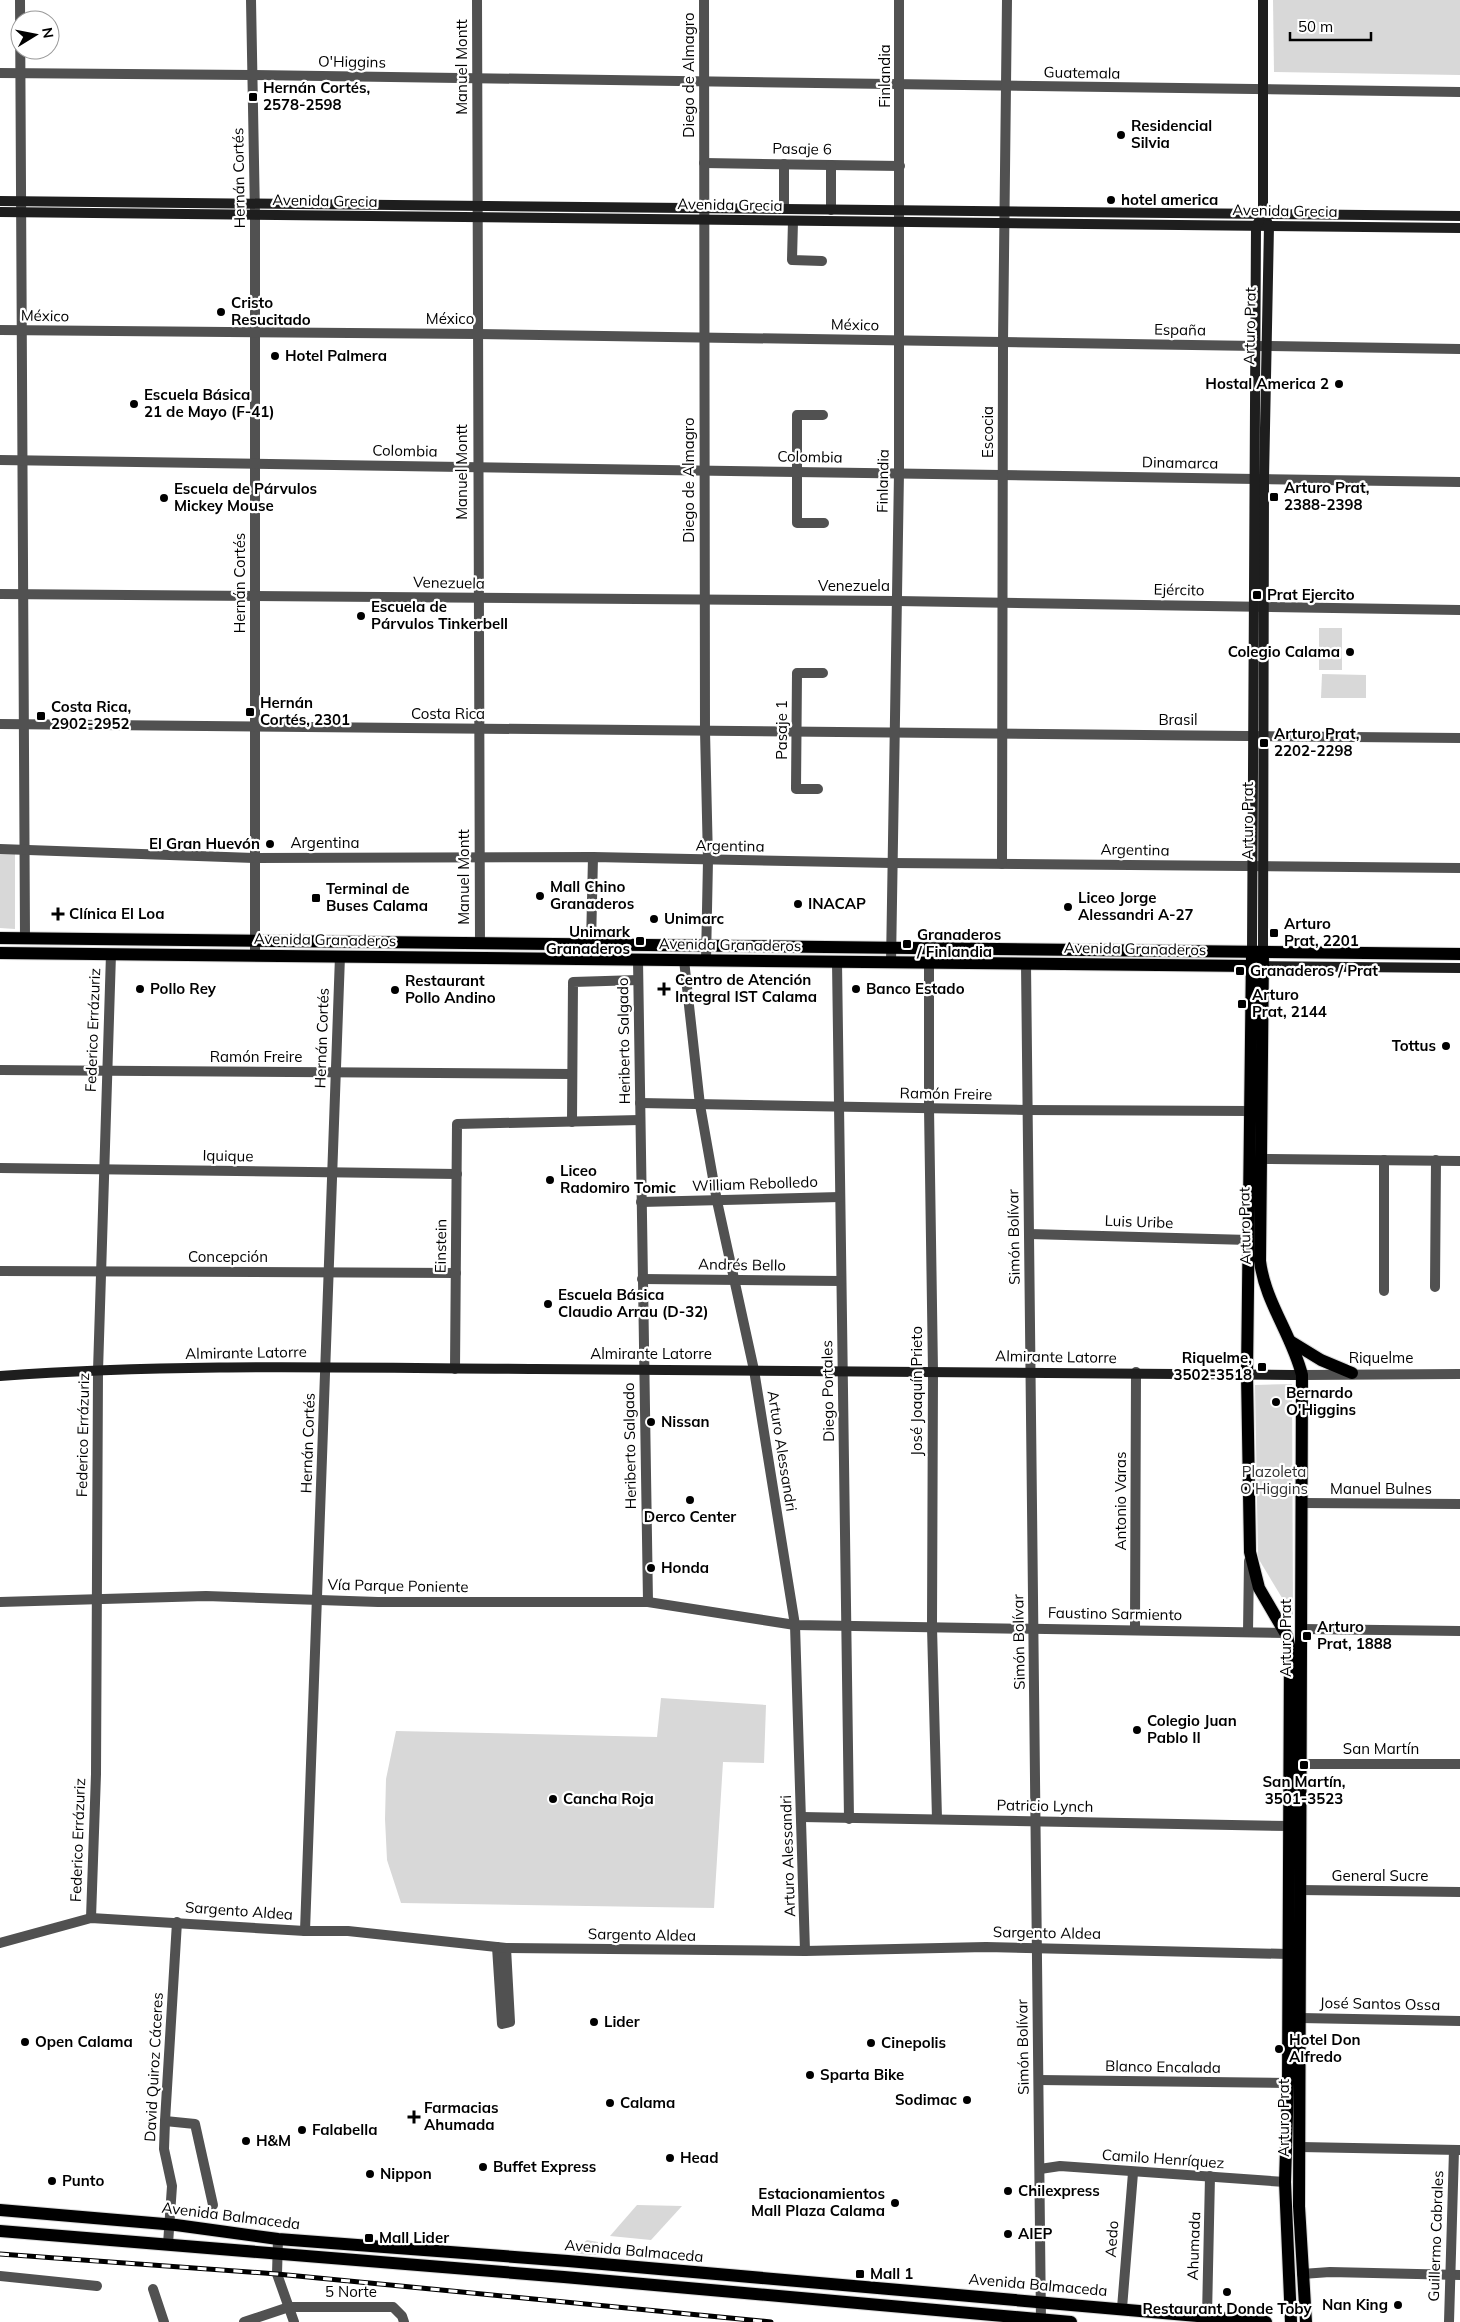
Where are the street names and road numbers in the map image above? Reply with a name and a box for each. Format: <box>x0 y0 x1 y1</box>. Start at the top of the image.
street label: Diego de Almagro <box>679 12 698 138</box>
street label: Manuel Montt <box>452 19 471 115</box>
street label: Finlandia <box>875 44 894 108</box>
street label: O'Higgins <box>318 51 386 72</box>
street label: Guatemala <box>1043 62 1121 83</box>
street label: Hernán Cortés <box>228 128 249 228</box>
street label: Pasaje 6 <box>772 138 832 159</box>
street label: Avenida Grecia <box>272 190 378 211</box>
street label: Avenida Grecia <box>677 194 783 215</box>
street label: Avenida Grecia <box>1232 200 1338 221</box>
street label: Arturo Prat <box>1239 287 1260 365</box>
street label: México <box>21 306 69 325</box>
street label: México <box>426 309 474 328</box>
street label: México <box>831 315 879 334</box>
street label: España <box>1154 320 1206 339</box>
street label: Escocia <box>978 406 997 458</box>
street label: Diego de Almagro <box>679 417 698 543</box>
street label: Manuel Montt <box>452 424 471 520</box>
street label: Colombia <box>372 440 438 461</box>
street label: Colombia <box>777 446 843 467</box>
street label: Finlandia <box>872 449 893 513</box>
street label: Dinamarca <box>1142 452 1218 473</box>
street label: Hernán Cortés <box>230 533 249 633</box>
street label: Venezuela <box>413 572 485 593</box>
street label: Venezuela <box>818 576 890 595</box>
street label: Ejército <box>1154 580 1204 599</box>
street label: Pasaje 1 <box>772 700 791 760</box>
street label: Costa Rica <box>411 704 485 723</box>
street label: Brasil <box>1158 710 1198 729</box>
street label: Arturo Prat <box>1238 782 1257 860</box>
street label: Manuel Montt <box>454 829 473 925</box>
street label: Argentina <box>291 833 359 852</box>
street label: Argentina <box>695 835 765 856</box>
street label: Argentina <box>1100 839 1170 860</box>
street label: Avenida Granaderos <box>254 929 396 950</box>
street label: Avenida Granaderos <box>659 934 801 955</box>
street label: Avenida Granaderos <box>1064 938 1206 959</box>
street label: Federico Errázuriz <box>81 967 104 1092</box>
street label: Heriberto Salgado <box>613 977 634 1105</box>
street label: Hernán Cortés <box>310 987 333 1089</box>
street label: Ramón Freire <box>210 1047 302 1066</box>
street label: Ramón Freire <box>900 1083 993 1104</box>
street label: Iquique <box>202 1146 254 1165</box>
street label: William Rebolledo <box>692 1172 818 1195</box>
street label: Arturo Prat <box>1234 1187 1255 1265</box>
street label: Simón Bolívar <box>1003 1189 1024 1285</box>
street label: Luis Uribe <box>1104 1211 1174 1232</box>
street label: Einstein <box>431 1219 450 1273</box>
street label: Concepción <box>188 1247 268 1266</box>
street label: Andrés Bello <box>698 1254 786 1275</box>
street label: José Joaquín Prieto <box>907 1326 926 1456</box>
street label: Diego Portales <box>817 1340 838 1442</box>
street label: Almirante Latorre <box>185 1342 307 1363</box>
street label: Almirante Latorre <box>590 1344 712 1363</box>
street label: Almirante Latorre <box>995 1346 1117 1367</box>
street label: Riquelme <box>1349 1348 1413 1367</box>
street label: Federico Errázuriz <box>72 1373 93 1497</box>
street label: Heriberto Salgado <box>619 1382 640 1510</box>
street label: Arturo Alessandri <box>764 1389 801 1513</box>
street label: Hernán Cortés <box>296 1392 319 1494</box>
street label: Antonio Varas <box>1111 1452 1130 1550</box>
street label: Manuel Bulnes <box>1330 1479 1432 1498</box>
street label: Vía Parque Poniente <box>327 1575 469 1596</box>
street label: Simón Bolívar <box>1008 1594 1029 1690</box>
street label: Arturo Prat <box>1276 1599 1295 1677</box>
street label: Faustino Sarmiento <box>1048 1603 1182 1624</box>
street label: San Martín <box>1343 1739 1419 1758</box>
street label: Federico Errázuriz <box>66 1777 89 1902</box>
street label: Arturo Alessandri <box>776 1795 799 1917</box>
street label: Patricio Lynch <box>997 1795 1093 1816</box>
street label: General Sucre <box>1332 1866 1428 1885</box>
street label: Sargento Aldea <box>184 1897 294 1924</box>
street label: Sargento Aldea <box>993 1922 1101 1943</box>
street label: Sargento Aldea <box>588 1924 696 1945</box>
street label: David Quiroz Cáceres <box>140 1992 167 2142</box>
street label: José Santos Ossa <box>1319 1993 1441 2014</box>
street label: Simón Bolívar <box>1012 1999 1033 2095</box>
street label: Blanco Encalada <box>1105 2056 1221 2077</box>
street label: Arturo Prat <box>1274 2079 1293 2157</box>
street label: Camilo Henríquez <box>1101 2145 1225 2172</box>
street label: Guillermo Cabrales <box>1424 2170 1447 2302</box>
street label: Avenida Balmaceda <box>161 2198 301 2233</box>
street label: Ahumada <box>1183 2211 1204 2281</box>
street label: Aedo <box>1101 2220 1122 2258</box>
street label: Avenida Balmaceda <box>564 2235 704 2266</box>
street label: Avenida Balmaceda <box>968 2269 1108 2300</box>
street label: 5 Norte <box>325 2282 377 2301</box>

